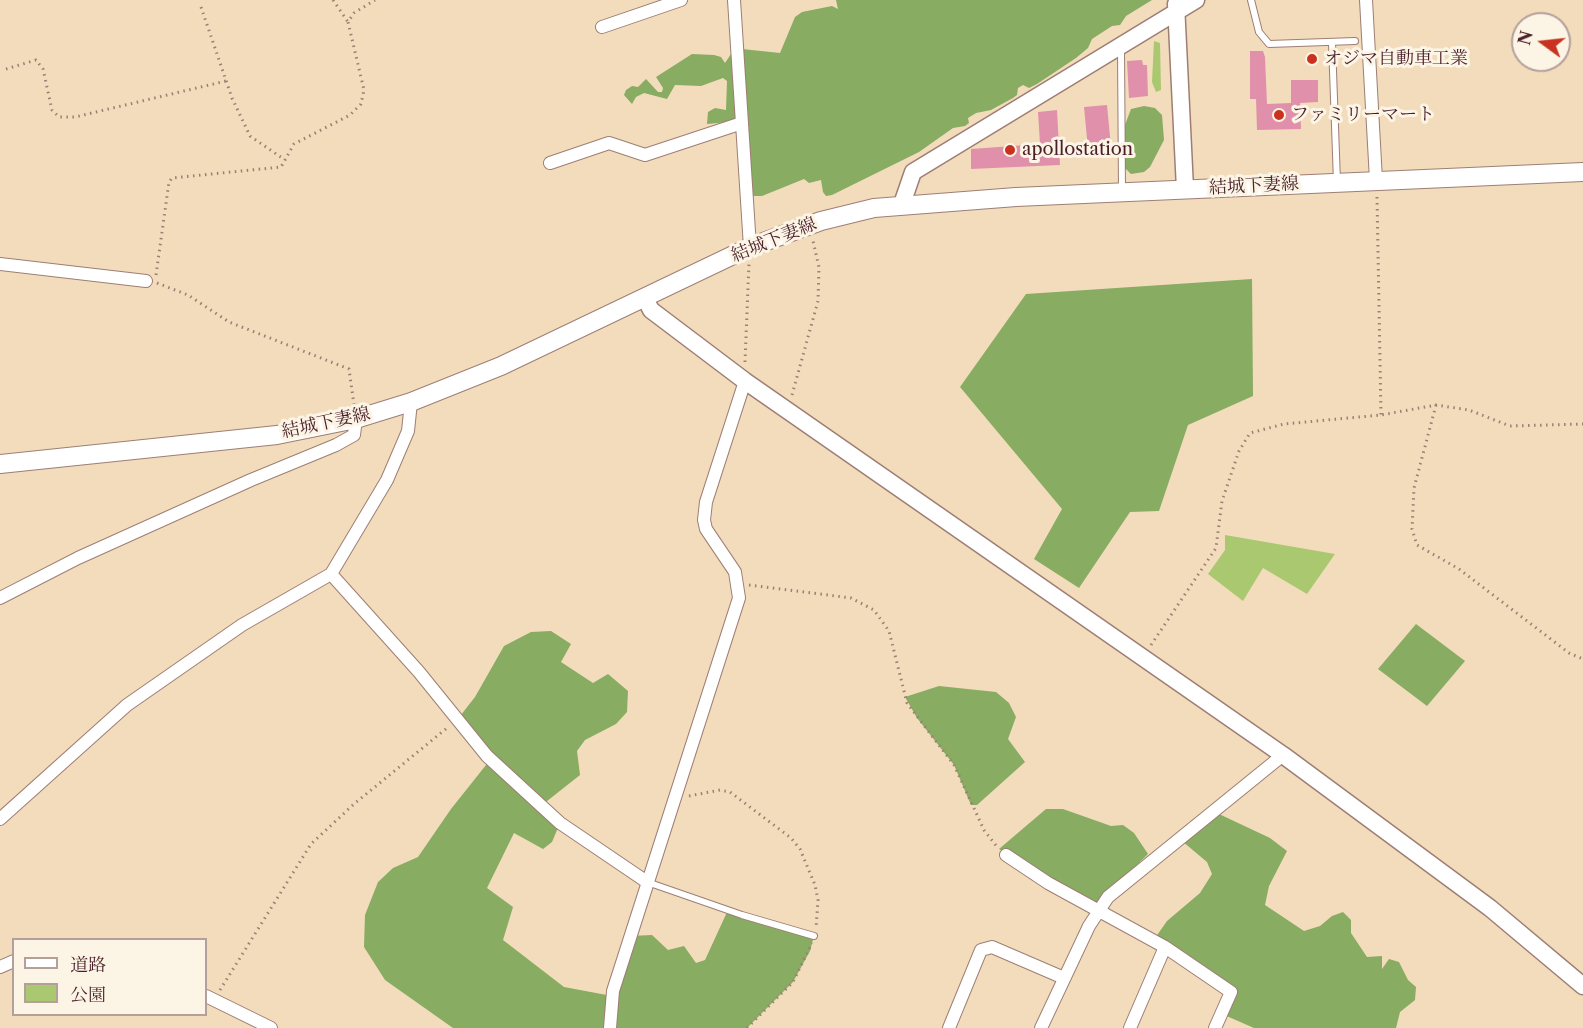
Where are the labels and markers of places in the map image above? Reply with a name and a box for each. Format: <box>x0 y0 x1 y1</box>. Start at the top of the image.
place label: オジマ自動車工業 <box>1324 48 1468 70</box>
marker: オジマ自動車工業 <box>1305 52 1319 66</box>
place label: ファミリーマート <box>1291 104 1435 126</box>
marker: ファミリーマート <box>1272 108 1286 122</box>
place label: apollostation <box>1022 139 1133 161</box>
marker: apollostation <box>1003 143 1017 157</box>

